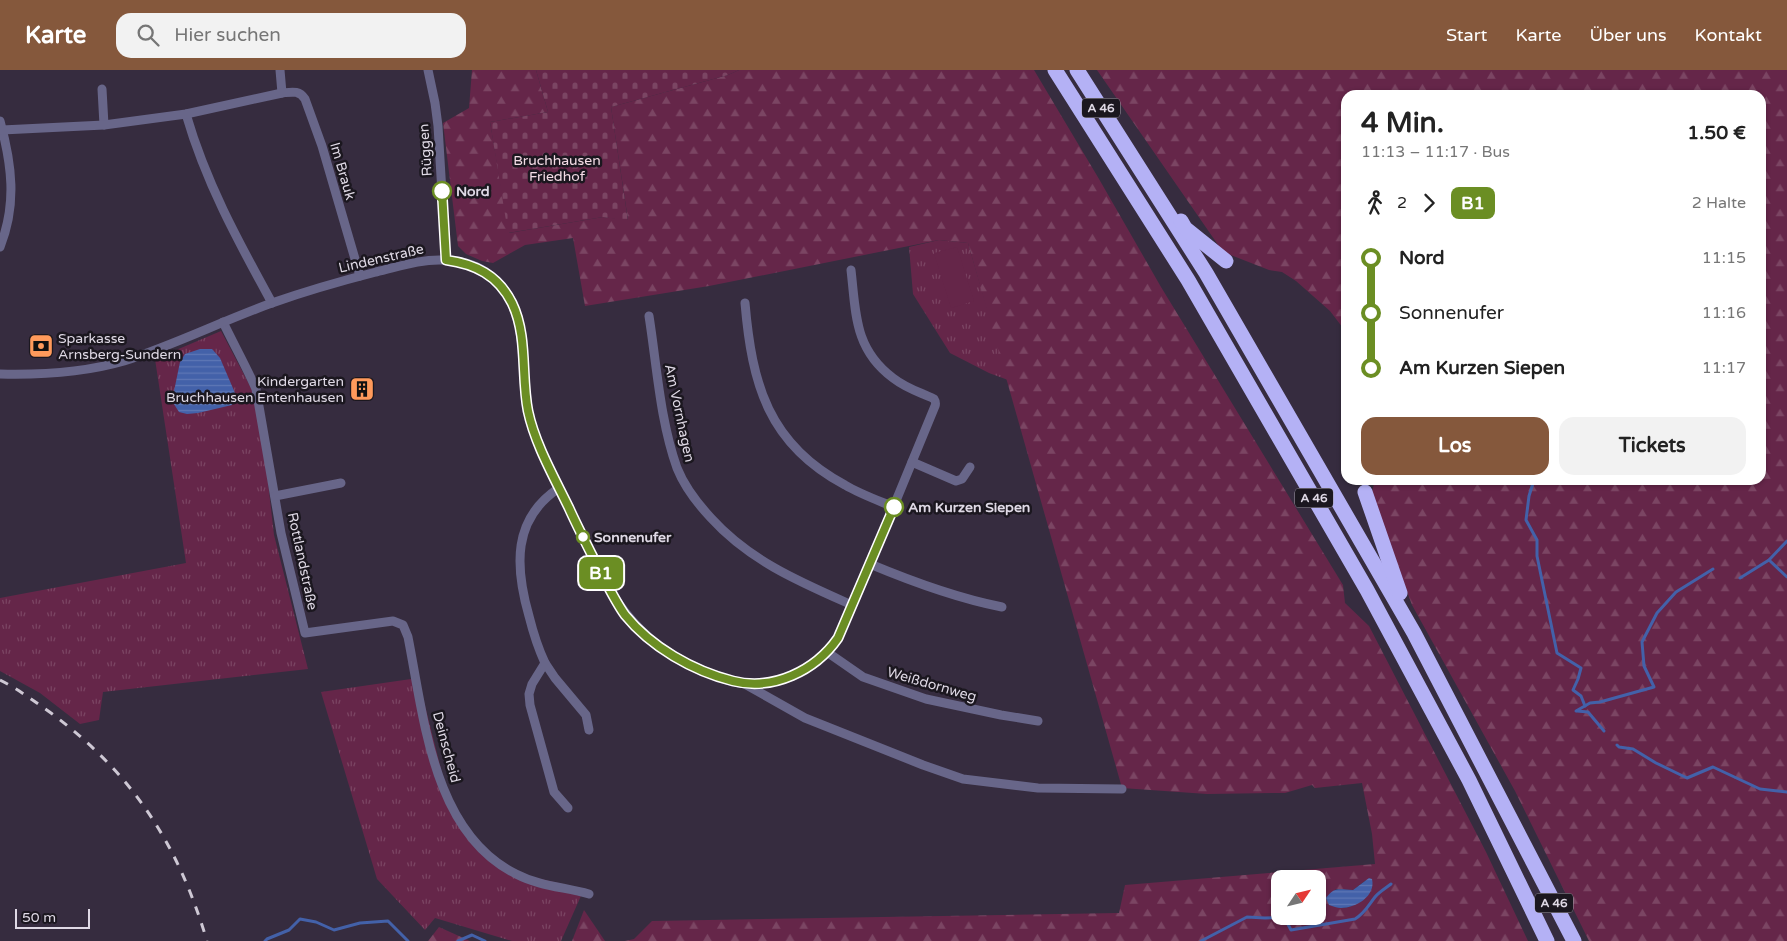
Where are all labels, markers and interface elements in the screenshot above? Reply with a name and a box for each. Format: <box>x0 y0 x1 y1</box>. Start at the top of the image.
search box <box>116 13 466 58</box>
text: Karte <box>25 21 86 50</box>
icon: search <box>134 21 162 49</box>
text: Hier suchen <box>174 24 281 46</box>
text: Start <box>1446 24 1487 46</box>
text: Karte <box>1515 24 1561 46</box>
text: Über uns <box>1589 24 1667 46</box>
text: Kontakt <box>1695 24 1762 46</box>
road number: A 46 <box>1082 98 1120 118</box>
text: 4 Min. <box>1361 106 1444 140</box>
text: 1.50 € <box>1687 122 1746 144</box>
street label: Rüggen <box>415 123 436 177</box>
street label: Im Brauk <box>326 140 359 202</box>
text: 11:13 – 11:17 · Bus <box>1361 142 1510 162</box>
park label: Bruchhausen Friedhof <box>513 152 601 185</box>
marker: Nord <box>432 181 452 201</box>
place label: Nord <box>456 183 490 200</box>
icon: walk <box>1361 189 1389 217</box>
icon: forward <box>1415 189 1443 217</box>
text: B1 <box>1461 192 1485 214</box>
text: 2 <box>1397 193 1407 213</box>
text: 2 Halte <box>1692 193 1746 213</box>
street label: Lindenstraße <box>337 240 425 277</box>
text: Nord <box>1399 247 1445 269</box>
text: 11:15 <box>1702 248 1746 268</box>
text: Sonnenufer <box>1399 302 1504 324</box>
text: 11:16 <box>1702 303 1746 323</box>
place label: Sparkasse Arnsberg-Sundern <box>58 330 181 363</box>
bank icon: Sparkasse Arnsberg-Sundern <box>28 333 54 359</box>
text: Am Kurzen Siepen <box>1399 357 1565 379</box>
text: 11:17 <box>1702 358 1746 378</box>
street label: Am Vornhagen <box>661 362 698 464</box>
place label: Kindergarten Bruchhausen Entenhausen <box>166 373 344 406</box>
building icon: Kindergarten Bruchhausen Entenhausen <box>349 376 375 402</box>
button: Los <box>1361 417 1549 475</box>
button: Tickets <box>1559 417 1746 475</box>
road number: A 46 <box>1295 488 1333 508</box>
marker: Am Kurzen Siepen <box>884 497 904 517</box>
place label: Am Kurzen Siepen <box>908 499 1030 516</box>
street label: Rottlandstraße <box>284 511 321 612</box>
place label: Sonnenufer <box>594 529 672 546</box>
marker: Sonnenufer <box>576 530 590 544</box>
line badge: B1 <box>578 557 624 589</box>
text: B1 <box>589 562 613 584</box>
street label: Weißdornweg <box>885 664 979 705</box>
street label: Deinscheid <box>429 710 464 785</box>
north arrow <box>1271 870 1326 925</box>
map controls <box>1271 870 1326 925</box>
road number: A 46 <box>1535 894 1573 912</box>
scale bar <box>15 906 90 929</box>
text: 50 m <box>22 909 56 926</box>

